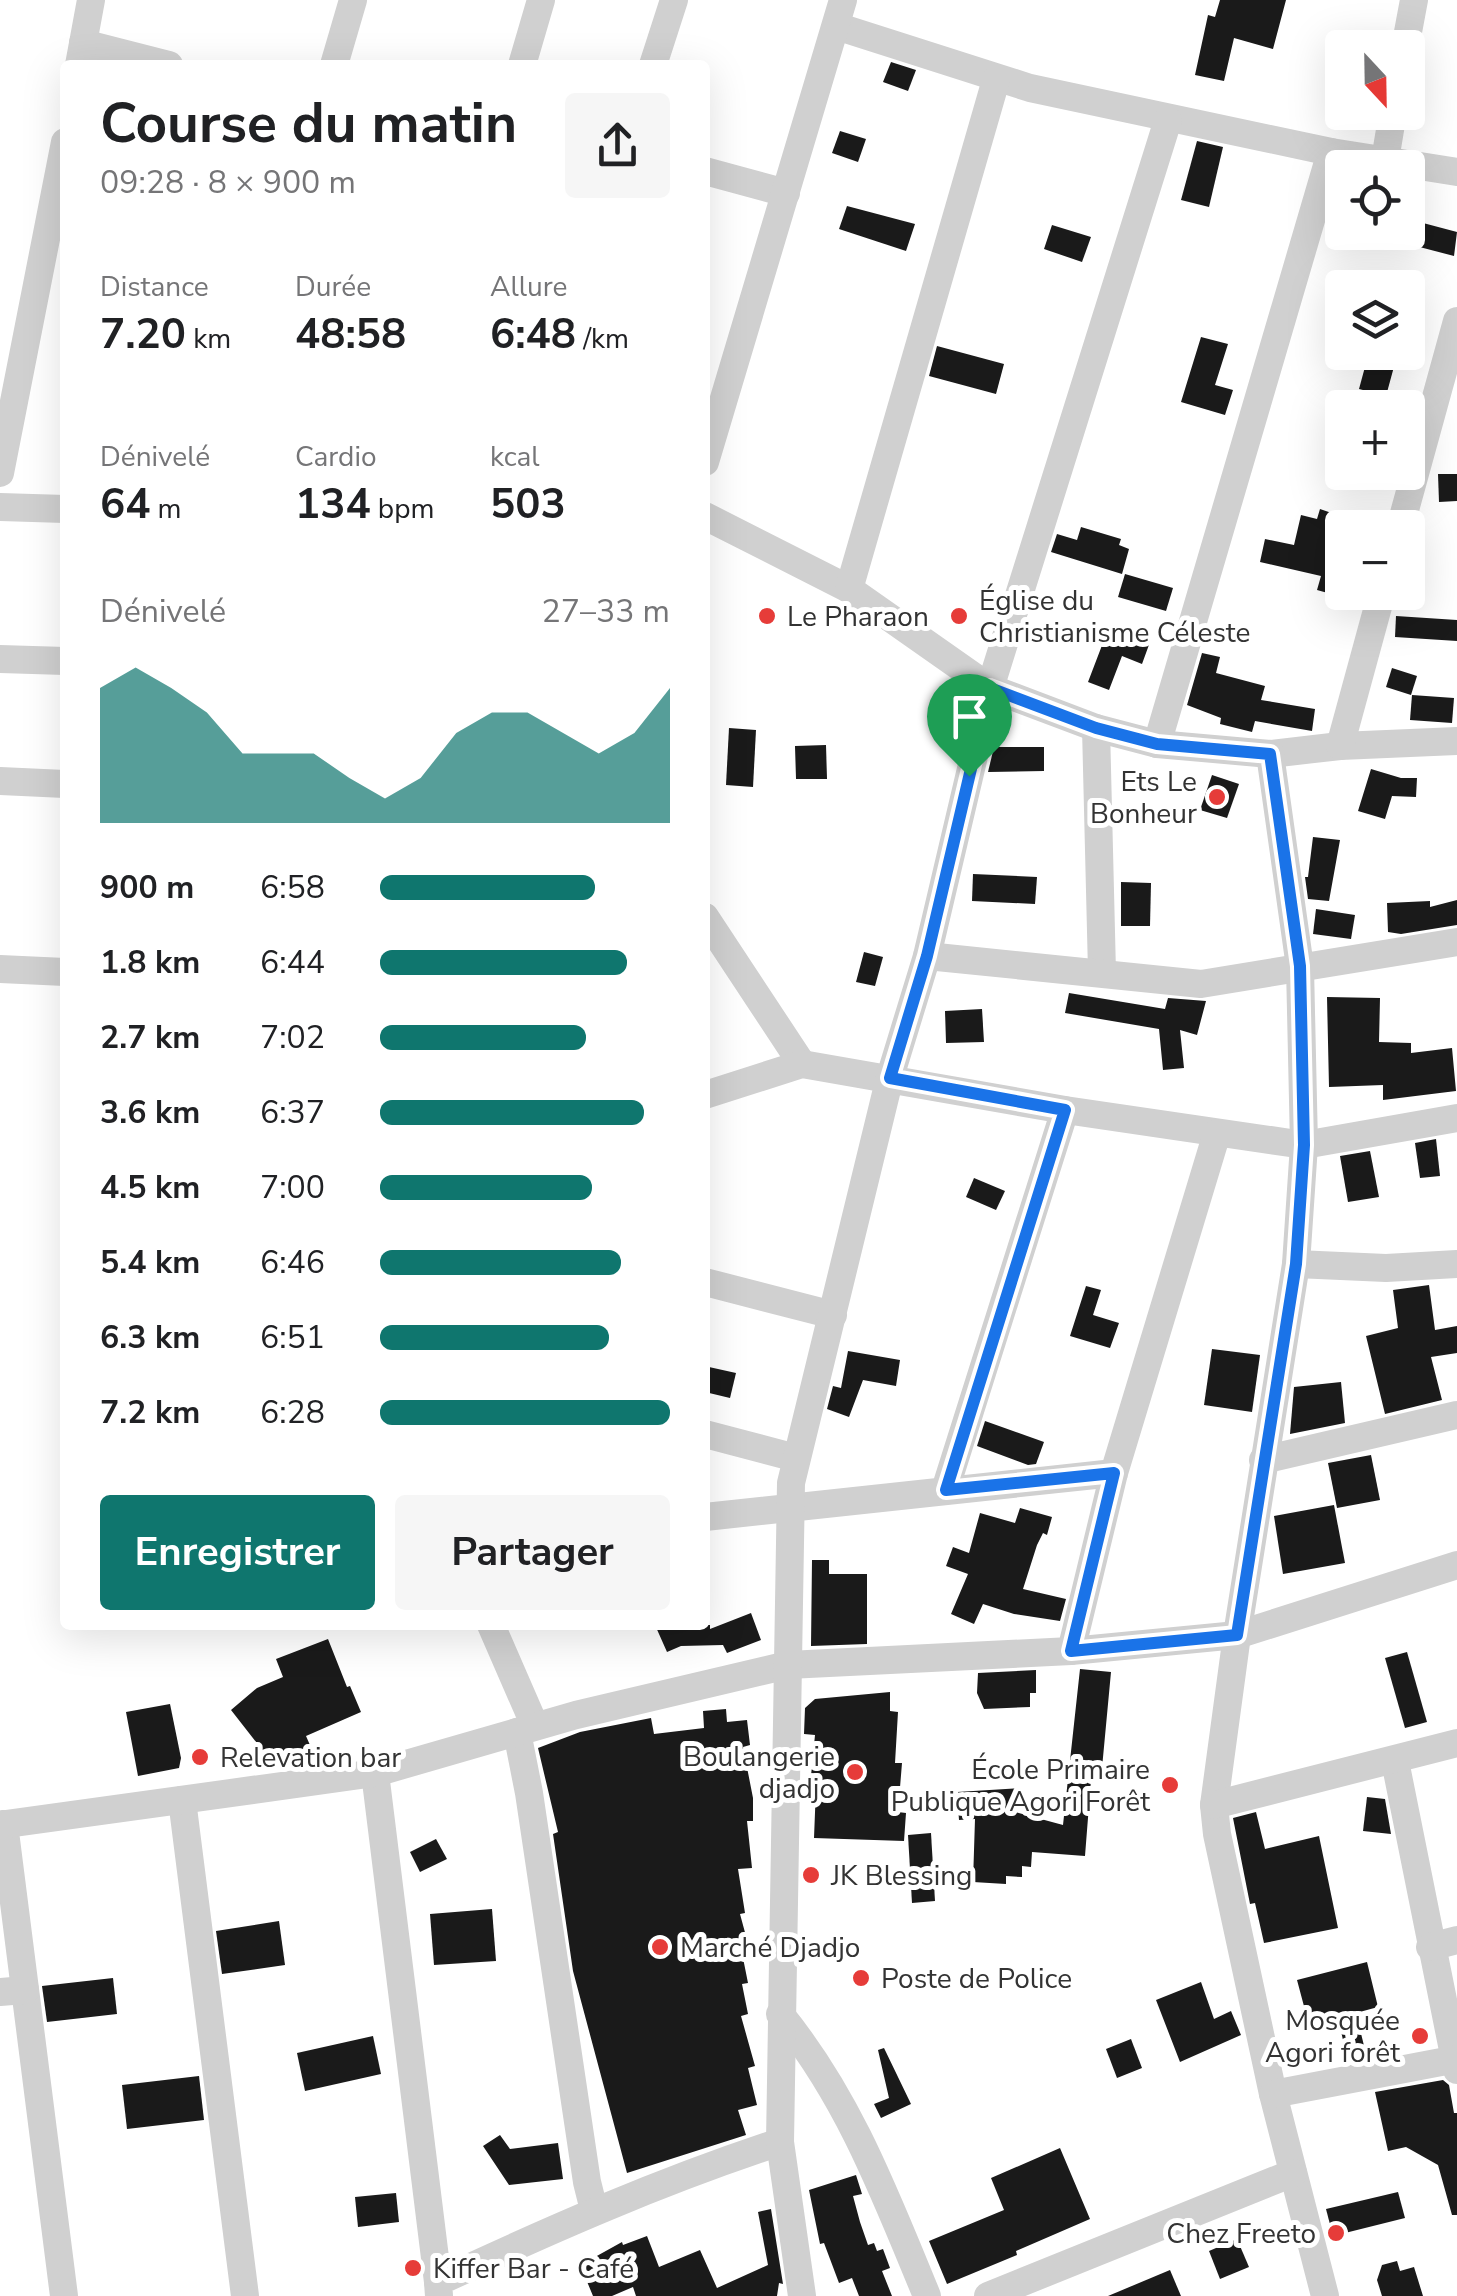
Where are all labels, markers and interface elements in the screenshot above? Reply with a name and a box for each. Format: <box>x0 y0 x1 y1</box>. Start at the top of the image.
north arrow <box>1325 30 1425 130</box>
map controls <box>1325 30 1425 610</box>
text: Course du matin <box>100 86 517 161</box>
button: share <box>565 93 670 198</box>
button: locate <box>1325 150 1425 250</box>
text: 09:28 · 8 × 900 m <box>100 161 356 204</box>
text: Distance <box>100 268 209 306</box>
text: Durée <box>295 268 371 306</box>
text: Allure <box>490 268 567 306</box>
button: layers <box>1325 270 1425 370</box>
text: 7.20 <box>100 306 186 363</box>
text: 48:58 <box>295 306 406 363</box>
text: 6:48 <box>490 306 576 363</box>
text: km <box>186 320 231 358</box>
text: /km <box>576 320 629 358</box>
button: + <box>1325 390 1425 490</box>
text: Dénivelé <box>100 438 210 476</box>
text: Cardio <box>295 438 376 476</box>
text: kcal <box>490 438 540 476</box>
text: 64 <box>100 476 150 533</box>
text: 134 <box>295 476 371 533</box>
text: 503 <box>490 476 566 533</box>
text: m <box>150 490 182 528</box>
text: bpm <box>371 490 434 528</box>
button: − <box>1325 510 1425 610</box>
place label: Église du Christianisme Céleste <box>979 582 1250 652</box>
text: Dénivelé <box>100 590 226 633</box>
text: 27–33 m <box>542 590 670 633</box>
place label: Le Pharaon <box>787 598 929 636</box>
marker: Le Pharaon <box>756 605 778 627</box>
marker: Église du Christianisme Céleste <box>948 605 970 627</box>
pin <box>927 674 1012 777</box>
icon: arrive <box>942 689 997 744</box>
place label: Ets Le Bonheur <box>1090 763 1197 833</box>
marker: Ets Le Bonheur <box>1206 786 1228 808</box>
text: 900 m <box>100 866 194 909</box>
text: 6:58 <box>260 866 325 909</box>
text: 1.8 km <box>100 941 200 984</box>
text: 6:44 <box>260 941 325 984</box>
text: 2.7 km <box>100 1016 200 1059</box>
text: 7:02 <box>260 1016 325 1059</box>
text: 3.6 km <box>100 1091 200 1134</box>
text: 6:37 <box>260 1091 325 1134</box>
text: 4.5 km <box>100 1166 200 1209</box>
text: 7:00 <box>260 1166 325 1209</box>
text: 5.4 km <box>100 1241 200 1284</box>
text: 6:46 <box>260 1241 325 1284</box>
text: 6.3 km <box>100 1316 200 1359</box>
text: 6:51 <box>260 1316 325 1359</box>
text: 7.2 km <box>100 1391 200 1434</box>
text: 6:28 <box>260 1391 325 1434</box>
button: Enregistrer <box>100 1495 375 1610</box>
button: Partager <box>395 1495 670 1610</box>
place label: Boulangerie djadjo <box>683 1738 835 1808</box>
place label: Relevation bar <box>220 1739 401 1777</box>
marker: Relevation bar <box>189 1746 211 1768</box>
place label: École Primaire Publique Agori Forêt <box>891 1751 1150 1821</box>
marker: Boulangerie djadjo <box>844 1761 866 1783</box>
marker: École Primaire Publique Agori Forêt <box>1159 1774 1181 1796</box>
place label: JK Blessing <box>830 1857 973 1895</box>
marker: JK Blessing <box>800 1864 822 1886</box>
place label: Marché Djadjo <box>680 1929 860 1967</box>
marker: Marché Djadjo <box>649 1936 671 1958</box>
place label: Poste de Police <box>881 1960 1072 1998</box>
marker: Poste de Police <box>850 1967 872 1989</box>
place label: Mosquée Agori forêt <box>1265 2002 1400 2072</box>
marker: Mosquée Agori forêt <box>1409 2025 1431 2047</box>
place label: Chez Freeto <box>1166 2215 1316 2253</box>
marker: Chez Freeto <box>1325 2222 1347 2244</box>
place label: Kiffer Bar - Café <box>433 2250 634 2288</box>
marker: Kiffer Bar - Café <box>402 2257 424 2279</box>

